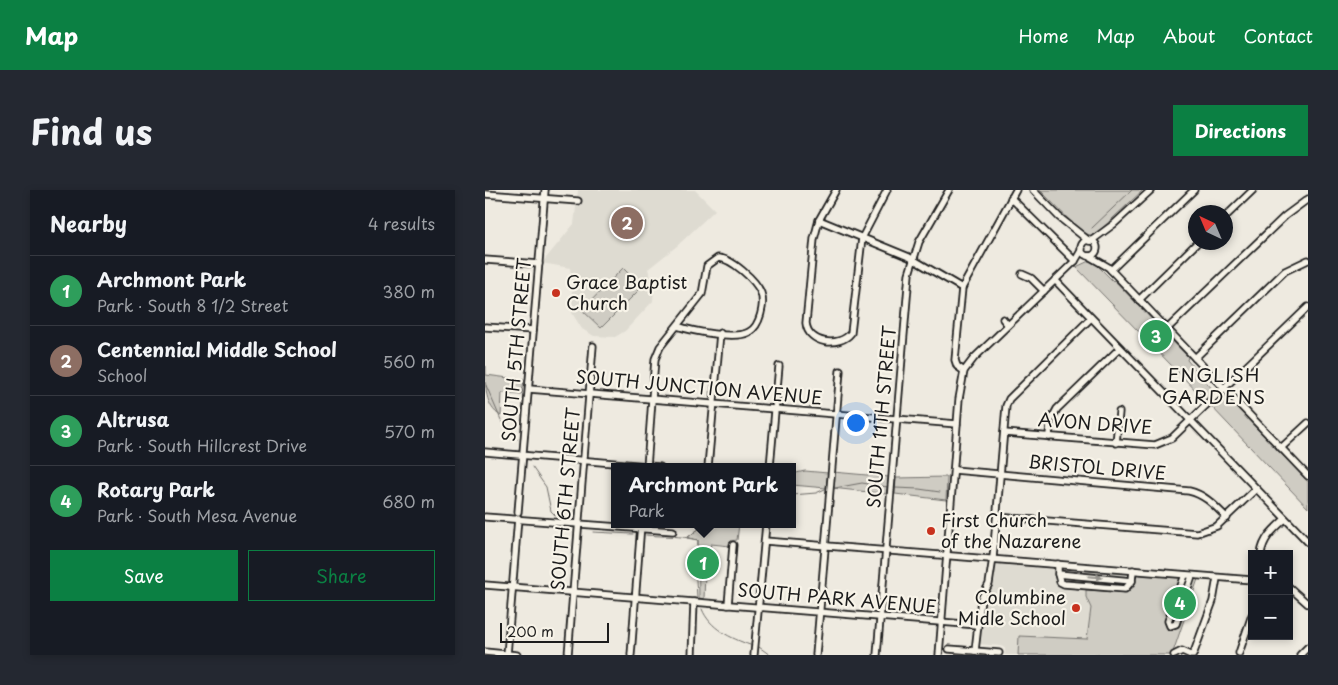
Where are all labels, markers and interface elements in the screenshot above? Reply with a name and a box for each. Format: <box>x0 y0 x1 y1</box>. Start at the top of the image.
text: Map <box>25 17 78 53</box>
text: Home <box>1018 22 1068 49</box>
text: Map <box>1096 22 1135 49</box>
text: About <box>1163 22 1215 49</box>
text: Contact <box>1243 22 1313 49</box>
text: Find us <box>30 104 152 157</box>
button: Directions <box>1173 105 1308 156</box>
pin: 2 <box>611 204 643 242</box>
north arrow <box>1188 205 1233 250</box>
text: Nearby <box>50 207 127 239</box>
text: 4 results <box>368 211 435 235</box>
street label: SOUTH 5TH STREET <box>494 256 537 443</box>
text: Archmont Park <box>97 265 246 293</box>
place label: Grace Baptist Church <box>566 268 687 316</box>
text: 1 <box>62 279 70 303</box>
text: 380 m <box>383 279 435 303</box>
marker: Grace Baptist Church <box>550 287 562 299</box>
text: Park · South 8 1/2 Street <box>97 293 288 317</box>
pin: 3 <box>1140 317 1172 355</box>
street label: SOUTH 11TH STREET <box>859 323 902 509</box>
text: Centennial Middle School <box>97 335 337 363</box>
text: 2 <box>60 349 72 373</box>
text: 560 m <box>383 349 435 373</box>
district label: ENGLISH GARDENS <box>1162 360 1266 410</box>
street label: SOUTH JUNCTION AVENUE <box>575 362 823 411</box>
text: School <box>97 363 147 387</box>
text: Altrusa <box>97 405 169 433</box>
street label: AVON DRIVE <box>1037 405 1153 440</box>
street label: SOUTH 6TH STREET <box>543 406 586 591</box>
your location <box>843 410 869 436</box>
text: 3 <box>61 419 71 443</box>
text: 570 m <box>384 419 435 443</box>
text: Park · South Hillcrest Drive <box>97 433 307 457</box>
street label: BRISTOL DRIVE <box>1027 447 1167 486</box>
popup <box>611 463 796 528</box>
text: Archmont Park <box>629 470 778 498</box>
text: Rotary Park <box>97 475 215 503</box>
text: 4 <box>61 489 71 513</box>
text: 680 m <box>382 489 435 513</box>
text: Park <box>629 498 665 522</box>
text: Park · South Mesa Avenue <box>97 503 297 527</box>
place label: First Church of the Nazarene <box>941 506 1081 554</box>
marker: First Church of the Nazarene <box>925 525 937 537</box>
pin: 1 <box>687 544 719 582</box>
button: Save <box>50 550 238 601</box>
button: Share <box>248 550 435 601</box>
map controls <box>1248 550 1293 640</box>
button: + <box>1248 550 1293 595</box>
one-way arrow <box>1087 573 1103 581</box>
street label: SOUTH PARK AVENUE <box>736 575 938 620</box>
place label: Columbine Midle School <box>958 583 1066 631</box>
pin: 4 <box>1164 584 1196 622</box>
button: − <box>1248 595 1293 640</box>
marker: Columbine Midle School <box>1070 602 1082 614</box>
scale bar <box>500 620 609 643</box>
text: 200 m <box>507 621 554 642</box>

